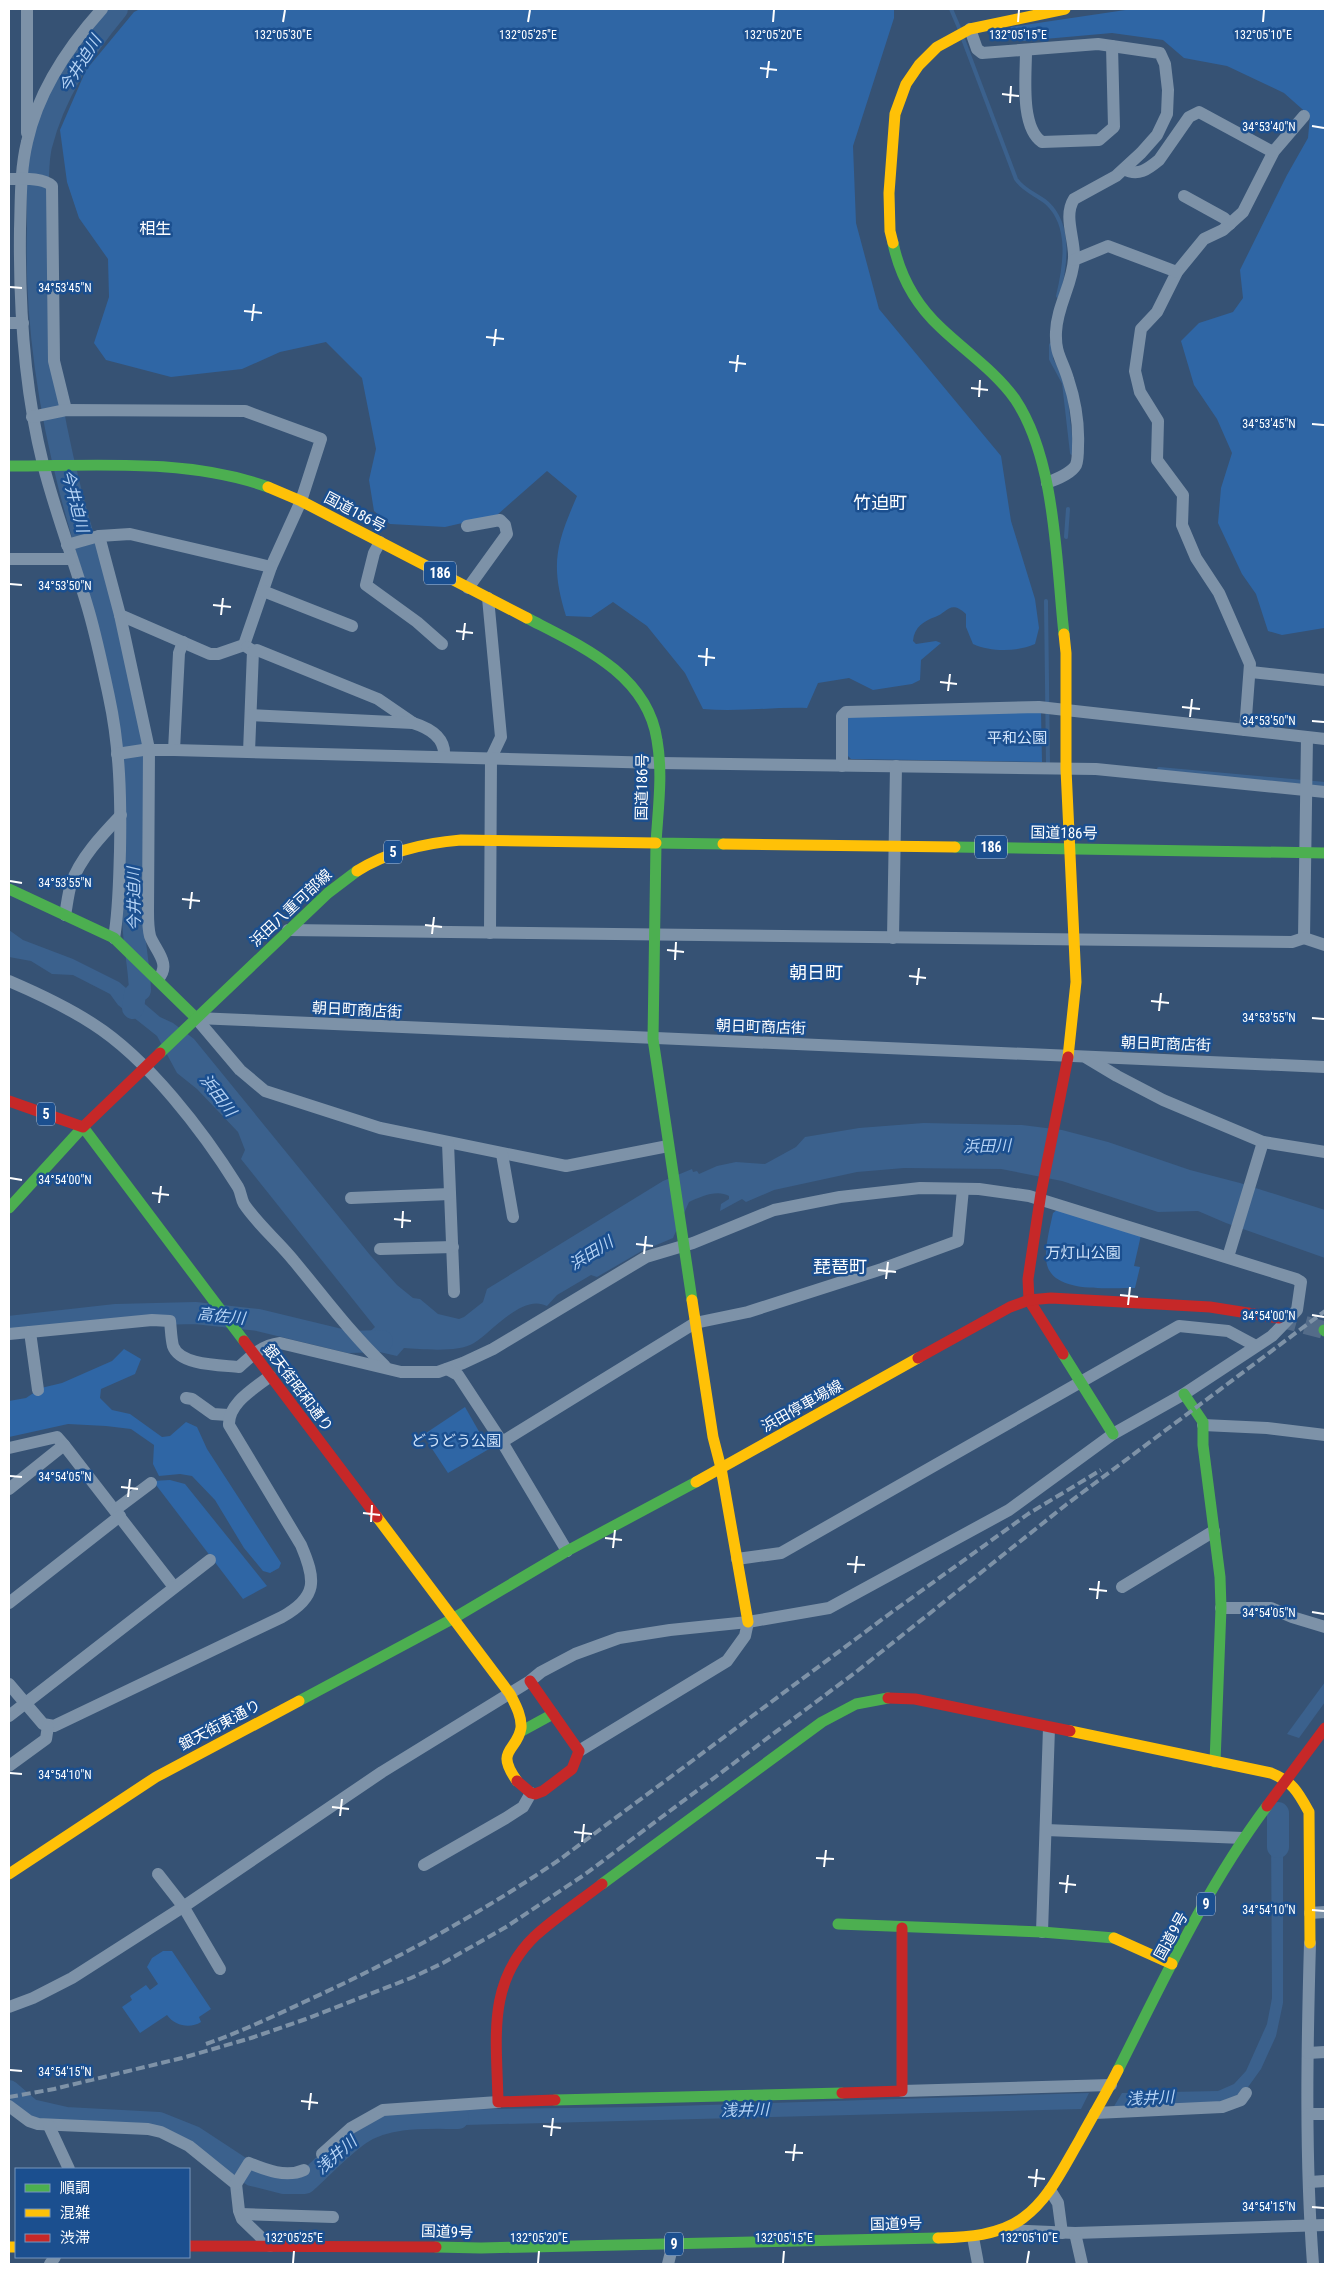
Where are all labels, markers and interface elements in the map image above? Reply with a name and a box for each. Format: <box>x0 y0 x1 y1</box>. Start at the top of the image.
text: 132°05'30"E <box>254 28 312 42</box>
text: 132°05'25"E <box>499 28 557 42</box>
text: 132°05'20"E <box>744 28 802 42</box>
text: 132°05'15"E <box>989 28 1047 42</box>
text: 132°05'10"E <box>1234 28 1292 42</box>
water label: 今井迫川 <box>55 30 106 96</box>
text: 34°53'40"N <box>1242 120 1296 134</box>
district label: 相生 <box>139 219 171 238</box>
text: 34°53'45"N <box>38 281 92 295</box>
text: 34°53'45"N <box>1242 417 1296 431</box>
water label: 今井迫川 <box>58 468 93 536</box>
street label: 国道186号 <box>321 488 389 536</box>
district label: 竹迫町 <box>853 492 907 513</box>
road number: 186 <box>424 562 456 584</box>
text: 34°53'50"N <box>38 579 92 593</box>
text: 34°53'50"N <box>1242 714 1296 728</box>
park label: 平和公園 <box>987 729 1047 747</box>
street label: 国道186号 <box>632 753 652 821</box>
street label: 国道186号 <box>1030 823 1098 843</box>
road number: 186 <box>975 836 1007 859</box>
road number: 5 <box>384 840 402 864</box>
water label: 今井迫川 <box>124 865 144 931</box>
street label: 浜田八重可部線 <box>246 866 336 950</box>
text: 34°53'55"N <box>38 876 92 890</box>
district label: 朝日町 <box>789 962 843 983</box>
street label: 朝日町商店街 <box>312 999 402 1021</box>
text: 34°53'55"N <box>1242 1011 1296 1025</box>
street label: 朝日町商店街 <box>716 1016 806 1038</box>
street label: 朝日町商店街 <box>1121 1033 1211 1055</box>
water label: 浜田川 <box>196 1070 241 1121</box>
road number: 5 <box>37 1102 55 1126</box>
water label: 浜田川 <box>963 1136 1013 1156</box>
text: 34°54'00"N <box>38 1173 92 1187</box>
water label: 浜田川 <box>566 1231 618 1274</box>
park label: 万灯山公園 <box>1045 1244 1121 1262</box>
district label: 琵琶町 <box>813 1256 867 1277</box>
water label: 高佐川 <box>196 1304 248 1328</box>
text: 34°54'00"N <box>1242 1309 1296 1323</box>
street label: 銀天街昭和通り <box>259 1341 337 1435</box>
street label: 浜田停車場線 <box>758 1376 846 1436</box>
park label: どうどう公園 <box>411 1432 501 1450</box>
text: 34°54'05"N <box>38 1470 92 1484</box>
text: 34°54'05"N <box>1242 1606 1296 1620</box>
street label: 銀天街東通り <box>176 1696 264 1754</box>
text: 34°54'10"N <box>38 1768 92 1782</box>
road number: 9 <box>1197 1892 1215 1916</box>
text: 34°54'10"N <box>1242 1903 1296 1917</box>
street label: 国道9号 <box>1150 1909 1192 1963</box>
text: 34°54'15"N <box>38 2065 92 2079</box>
water label: 浅井川 <box>1126 2087 1176 2109</box>
water label: 浅井川 <box>721 2100 771 2120</box>
water label: 浅井川 <box>312 2131 362 2178</box>
legend <box>15 2168 190 2258</box>
text: 順調 <box>60 2179 90 2197</box>
text: 34°54'15"N <box>1242 2200 1296 2214</box>
text: 混雑 <box>60 2204 90 2222</box>
street label: 国道9号 <box>870 2215 922 2233</box>
street label: 国道9号 <box>420 2222 474 2242</box>
text: 渋滞 <box>60 2229 90 2247</box>
text: 132°05'25"E <box>265 2231 323 2245</box>
text: 132°05'20"E <box>510 2231 568 2245</box>
text: 132°05'15"E <box>755 2231 813 2245</box>
text: 132°05'10"E <box>1000 2231 1058 2245</box>
road number: 9 <box>665 2232 683 2256</box>

